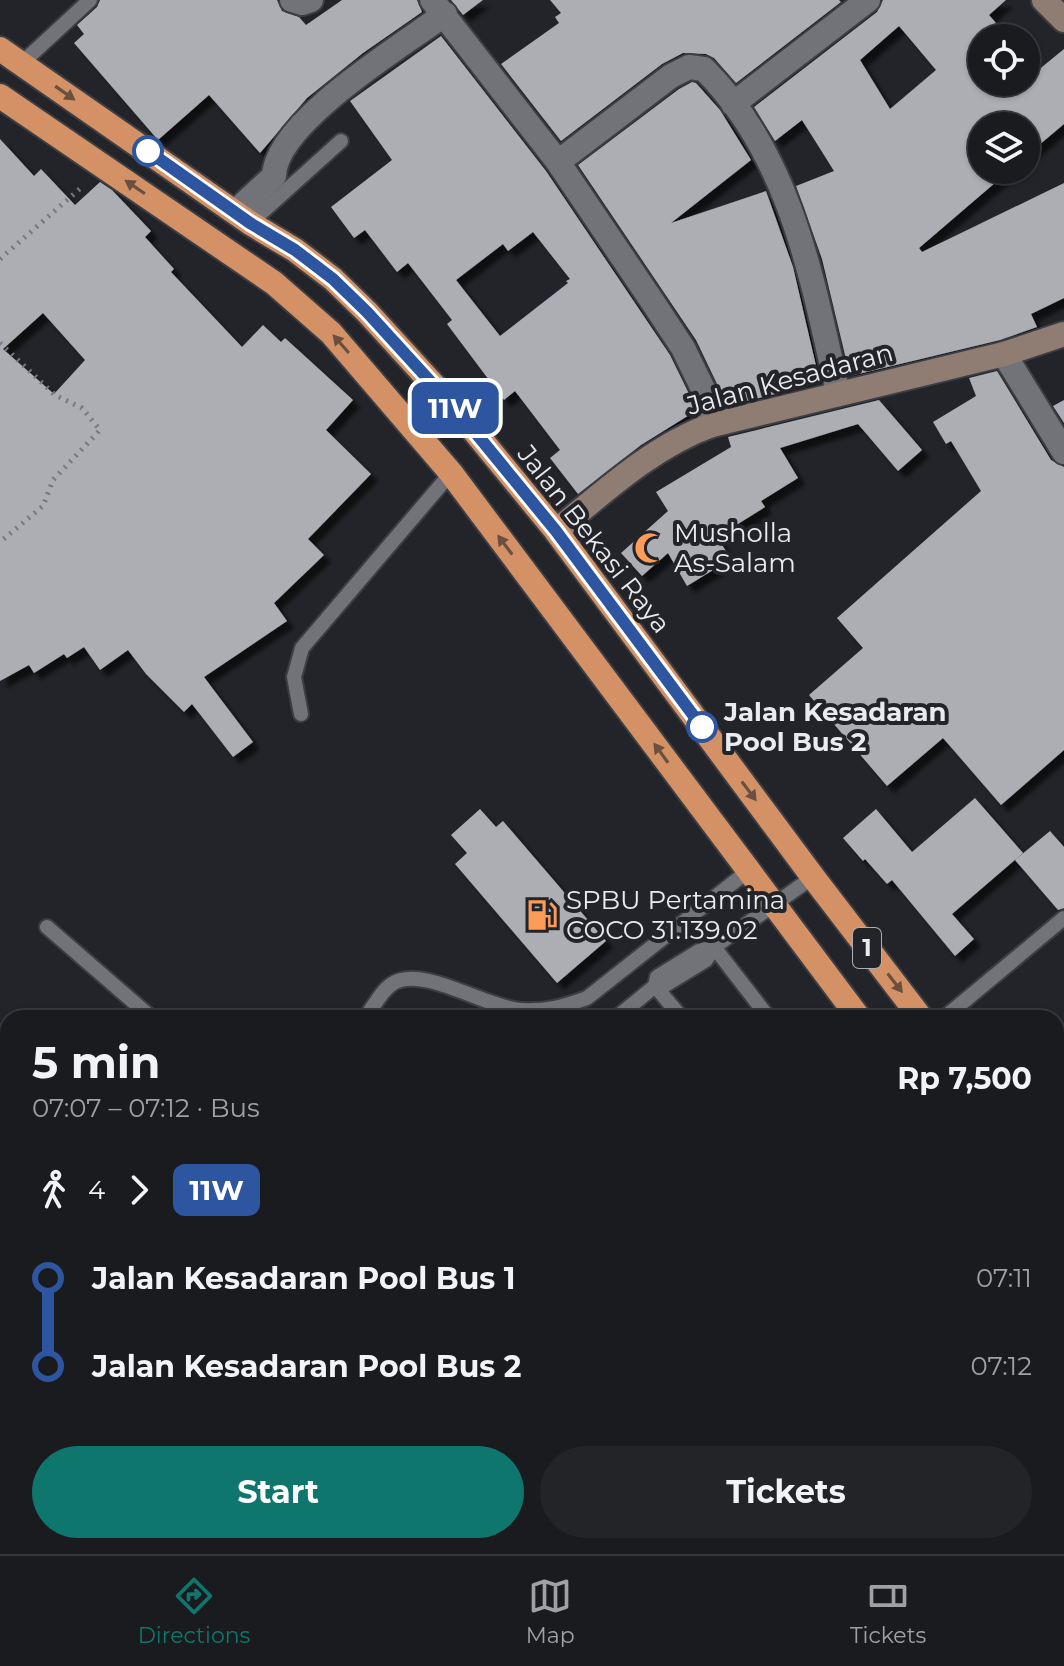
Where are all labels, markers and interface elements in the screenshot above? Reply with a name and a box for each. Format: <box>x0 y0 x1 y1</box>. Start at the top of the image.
map controls <box>968 24 1040 184</box>
button: locate <box>968 24 1040 96</box>
one-way arrow <box>54 85 75 100</box>
button: layers <box>968 112 1040 184</box>
unlabelled marker <box>133 136 163 166</box>
one-way arrow <box>124 180 145 195</box>
one-way arrow <box>333 334 350 354</box>
street label: Jalan Kesadaran <box>683 336 897 422</box>
line badge: 11W <box>409 382 501 434</box>
text: 11W <box>428 391 482 425</box>
street label: Jalan Bekasi Raya <box>510 438 677 639</box>
place label: Musholla As-Salam <box>674 517 796 579</box>
mosque icon: Musholla As-Salam <box>633 531 667 565</box>
one-way arrow <box>498 535 514 555</box>
place label: Jalan Kesadaran Pool Bus 2 <box>723 696 947 758</box>
marker: Jalan Kesadaran Pool Bus 2 <box>687 712 717 742</box>
one-way arrow <box>654 743 669 764</box>
one-way arrow <box>741 781 757 802</box>
place label: SPBU Pertamina COCO 31.139.02 <box>566 884 785 946</box>
fuel station icon: SPBU Pertamina COCO 31.139.02 <box>525 898 559 932</box>
road number: 1 <box>853 928 881 968</box>
one-way arrow <box>886 973 902 993</box>
text: 5 min <box>32 1035 160 1089</box>
text: Rp 7,500 <box>897 1060 1032 1097</box>
text: 07:07 – 07:12 · Bus <box>32 1092 260 1124</box>
icon: walk <box>32 1168 76 1212</box>
icon: forward <box>117 1168 161 1212</box>
text: 11W <box>189 1173 244 1207</box>
text: 4 <box>88 1174 105 1206</box>
text: Jalan Kesadaran Pool Bus 1 <box>92 1260 515 1297</box>
text: 07:11 <box>976 1262 1032 1294</box>
text: Jalan Kesadaran Pool Bus 2 <box>92 1348 521 1385</box>
text: 07:12 <box>971 1350 1032 1382</box>
button: Start <box>32 1446 524 1538</box>
button: Tickets <box>540 1446 1032 1538</box>
tab: Directions <box>138 1574 250 1649</box>
tab: Map <box>526 1574 575 1649</box>
tab: Tickets <box>850 1574 926 1649</box>

